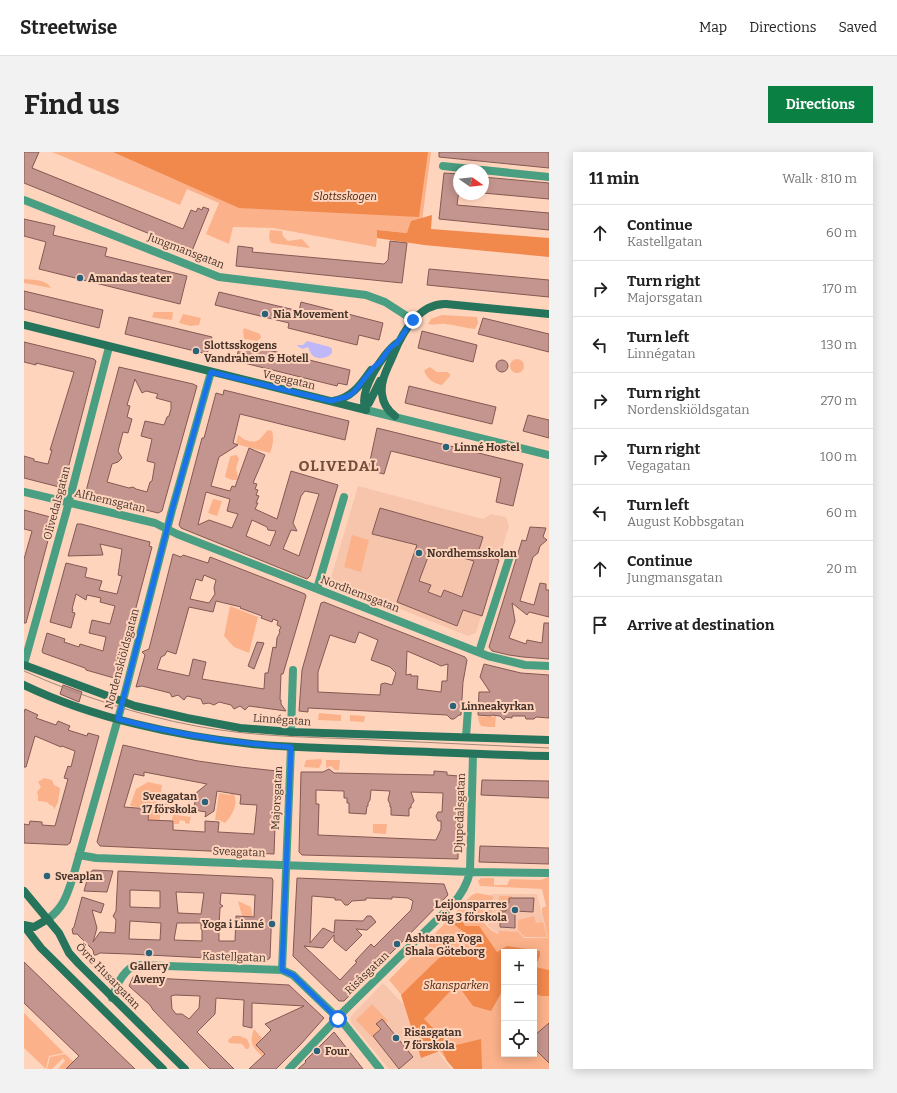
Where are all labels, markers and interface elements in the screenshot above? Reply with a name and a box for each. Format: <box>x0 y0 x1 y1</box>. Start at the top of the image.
text: Streetwise <box>20 16 117 39</box>
text: Map <box>699 19 727 36</box>
text: Directions <box>749 19 817 36</box>
text: Saved <box>839 19 877 36</box>
button: Directions <box>768 86 873 123</box>
text: Find us <box>24 88 120 121</box>
north arrow <box>453 164 489 200</box>
text: 11 min <box>589 168 639 189</box>
text: Walk · 810 m <box>782 171 857 186</box>
park label: Slottsskogen <box>313 190 377 203</box>
text: Continue <box>627 216 693 234</box>
icon: ahead <box>589 222 611 244</box>
text: 60 m <box>826 225 857 240</box>
street label: Jungmansgatan <box>145 230 226 272</box>
text: Kastellgatan <box>627 234 702 249</box>
place label: Amandas teater <box>88 272 172 285</box>
text: Turn right <box>627 272 700 290</box>
marker: Amandas teater <box>75 273 85 283</box>
icon: right <box>589 278 611 300</box>
text: 170 m <box>822 281 857 296</box>
text: Majorsgatan <box>627 290 702 305</box>
place label: Nia Movement <box>273 308 349 321</box>
marker: Nia Movement <box>260 309 270 319</box>
route end <box>404 311 422 329</box>
text: Turn left <box>627 328 689 346</box>
icon: left <box>589 334 611 356</box>
text: 130 m <box>821 337 857 352</box>
place label: Slottsskogens Vandrahem & Hotell <box>204 339 309 365</box>
marker: Slottsskogens Vandrahem & Hotell <box>191 346 201 356</box>
text: Linnégatan <box>627 346 696 361</box>
street label: Vegagatan <box>261 368 317 392</box>
text: Turn right <box>627 384 700 402</box>
icon: right <box>589 390 611 412</box>
text: 270 m <box>820 393 857 408</box>
text: Nordenskiöldsgatan <box>627 402 750 417</box>
text: Turn right <box>627 440 700 458</box>
place label: Linné Hostel <box>454 441 520 454</box>
marker: Linné Hostel <box>441 442 451 452</box>
icon: right <box>589 446 611 468</box>
text: 100 m <box>820 449 857 464</box>
district label: OLIVEDAL <box>298 457 380 475</box>
text: Vegagatan <box>627 458 691 473</box>
street label: Olivedalsgatan <box>41 465 73 541</box>
street label: Alfhemsgatan <box>73 486 147 516</box>
text: Turn left <box>627 496 689 514</box>
icon: left <box>589 502 611 524</box>
text: 60 m <box>826 505 857 520</box>
text: August Kobbsgatan <box>627 514 744 529</box>
place label: Nordhemsskolan <box>427 547 517 560</box>
marker: Nordhemsskolan <box>414 548 424 558</box>
text: Continue <box>627 552 693 570</box>
icon: ahead <box>589 558 611 580</box>
text: 20 m <box>827 561 857 576</box>
text: Jungmansgatan <box>627 570 723 585</box>
street label: Nordhemsgatan <box>319 573 401 615</box>
street label: Nordenskiöldsgatan <box>102 607 142 711</box>
icon: arrive <box>589 614 611 636</box>
text: Arrive at destination <box>627 616 774 634</box>
place label: Linneakyrkan <box>461 700 534 713</box>
marker: Linneakyrkan <box>448 701 458 711</box>
street label: Linnégatan <box>253 711 311 729</box>
street label: Majorsgatan <box>269 766 285 830</box>
street label: Djupedalsgatan <box>452 773 468 853</box>
place label: Sveagatan 17 förskola <box>142 790 198 816</box>
marker: Sveagatan 17 förskola <box>200 797 210 807</box>
street label: Sveagatan <box>212 845 266 859</box>
place label: Sveaplan <box>55 870 103 883</box>
marker: Sveaplan <box>42 871 52 881</box>
place label: Leijonsparres väg 3 förskola <box>435 898 508 924</box>
marker: Leijonsparres väg 3 förskola <box>510 905 520 915</box>
place label: Yoga i Linné <box>202 918 264 931</box>
marker: Yoga i Linné <box>267 919 277 929</box>
place label: Ashtanga Yoga Shala Göteborg <box>405 932 486 958</box>
marker: Ashtanga Yoga Shala Göteborg <box>392 939 402 949</box>
street label: Övre Husargatan <box>73 940 143 1012</box>
marker: Gallery Aveny <box>144 948 154 958</box>
street label: Kastellgatan <box>202 949 266 965</box>
street label: Risåsgatan <box>342 949 392 997</box>
map controls <box>501 949 537 1057</box>
button: + <box>501 949 537 985</box>
place label: Gallery Aveny <box>130 960 169 986</box>
park label: Skansparken <box>423 979 489 992</box>
button: − <box>501 985 537 1021</box>
route start <box>329 1010 347 1028</box>
button: locate <box>501 1021 537 1057</box>
place label: Risåsgatan 7 förskola <box>404 1026 462 1052</box>
marker: Risåsgatan 7 förskola <box>391 1033 401 1043</box>
place label: Four <box>325 1045 350 1058</box>
marker: Four <box>312 1046 322 1056</box>

